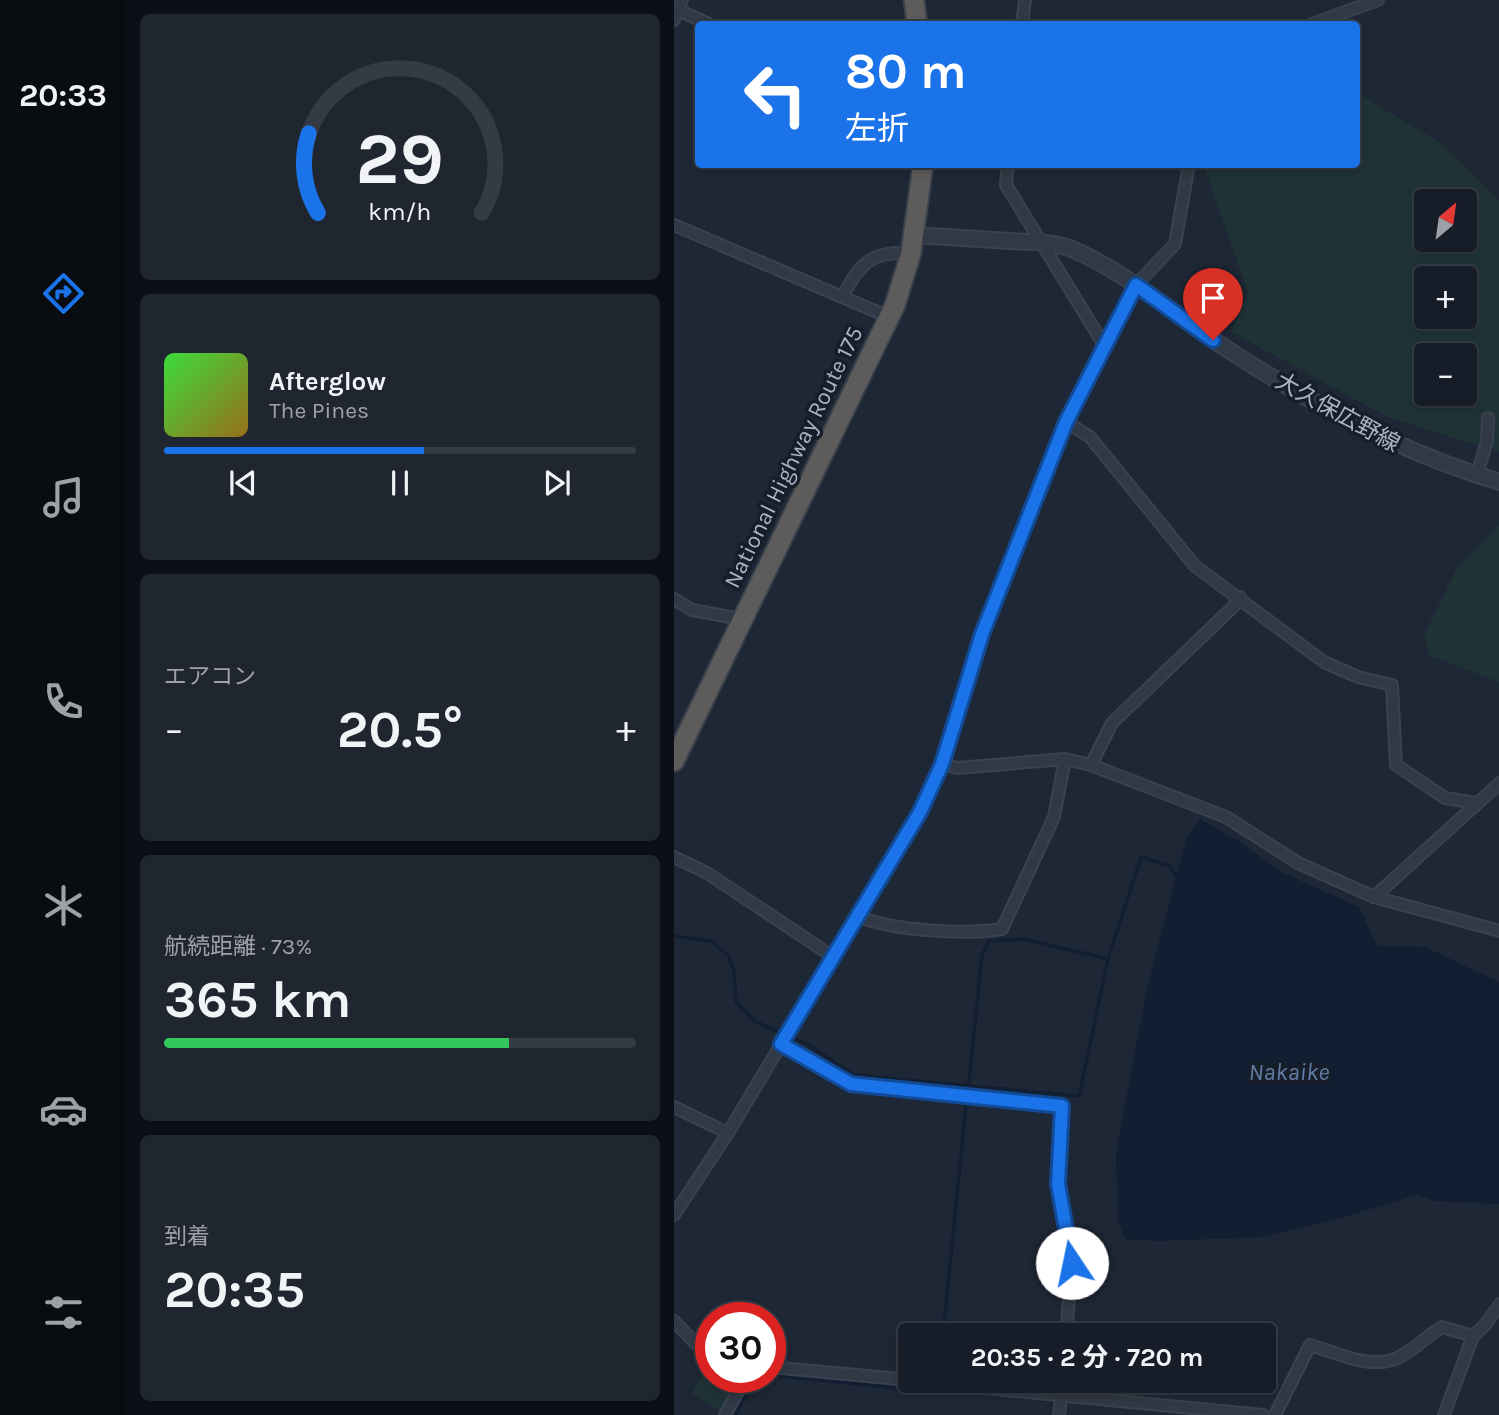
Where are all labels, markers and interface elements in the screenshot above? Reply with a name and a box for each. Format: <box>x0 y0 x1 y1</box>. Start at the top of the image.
text: 80 m <box>845 43 967 100</box>
icon: left <box>730 49 821 140</box>
text: 20:33 <box>19 77 107 114</box>
text: 左折 <box>845 110 909 147</box>
text: 29 <box>356 116 444 201</box>
north arrow <box>1414 189 1477 252</box>
map controls <box>1414 189 1477 406</box>
text: km/h <box>368 197 432 226</box>
button: + <box>1414 266 1477 329</box>
pin <box>1183 268 1243 340</box>
icon: directions <box>39 269 88 318</box>
icon: arrive <box>1194 279 1232 317</box>
street label: National Highway Route 175 <box>718 322 869 592</box>
button: − <box>1414 343 1477 406</box>
text: Afterglow <box>269 366 386 397</box>
street label: 大久保広野線 <box>1271 367 1405 458</box>
text: The Pines <box>269 397 369 424</box>
icon: previous <box>224 464 262 502</box>
icon: pause <box>381 464 419 502</box>
icon: next <box>538 464 576 502</box>
icon: music <box>39 473 88 522</box>
text: エアコン <box>164 663 256 690</box>
icon: phone <box>39 677 88 726</box>
text: 20.5° <box>337 699 463 760</box>
text: − <box>164 707 184 752</box>
text: + <box>616 707 636 752</box>
icon: climate <box>39 881 88 930</box>
text: 航続距離 · 73% <box>164 933 312 960</box>
text: 365 km <box>164 969 351 1030</box>
water label: Nakaike <box>1249 1058 1329 1086</box>
icon: car <box>39 1085 88 1134</box>
text: 到着 <box>164 1223 210 1250</box>
position arrow <box>1035 1226 1109 1300</box>
text: 20:35 <box>164 1259 305 1320</box>
icon: filters <box>39 1288 88 1337</box>
speed limit sign: 30 <box>695 1302 786 1393</box>
text: 20:35 · 2 分 · 720 m <box>971 1342 1203 1373</box>

